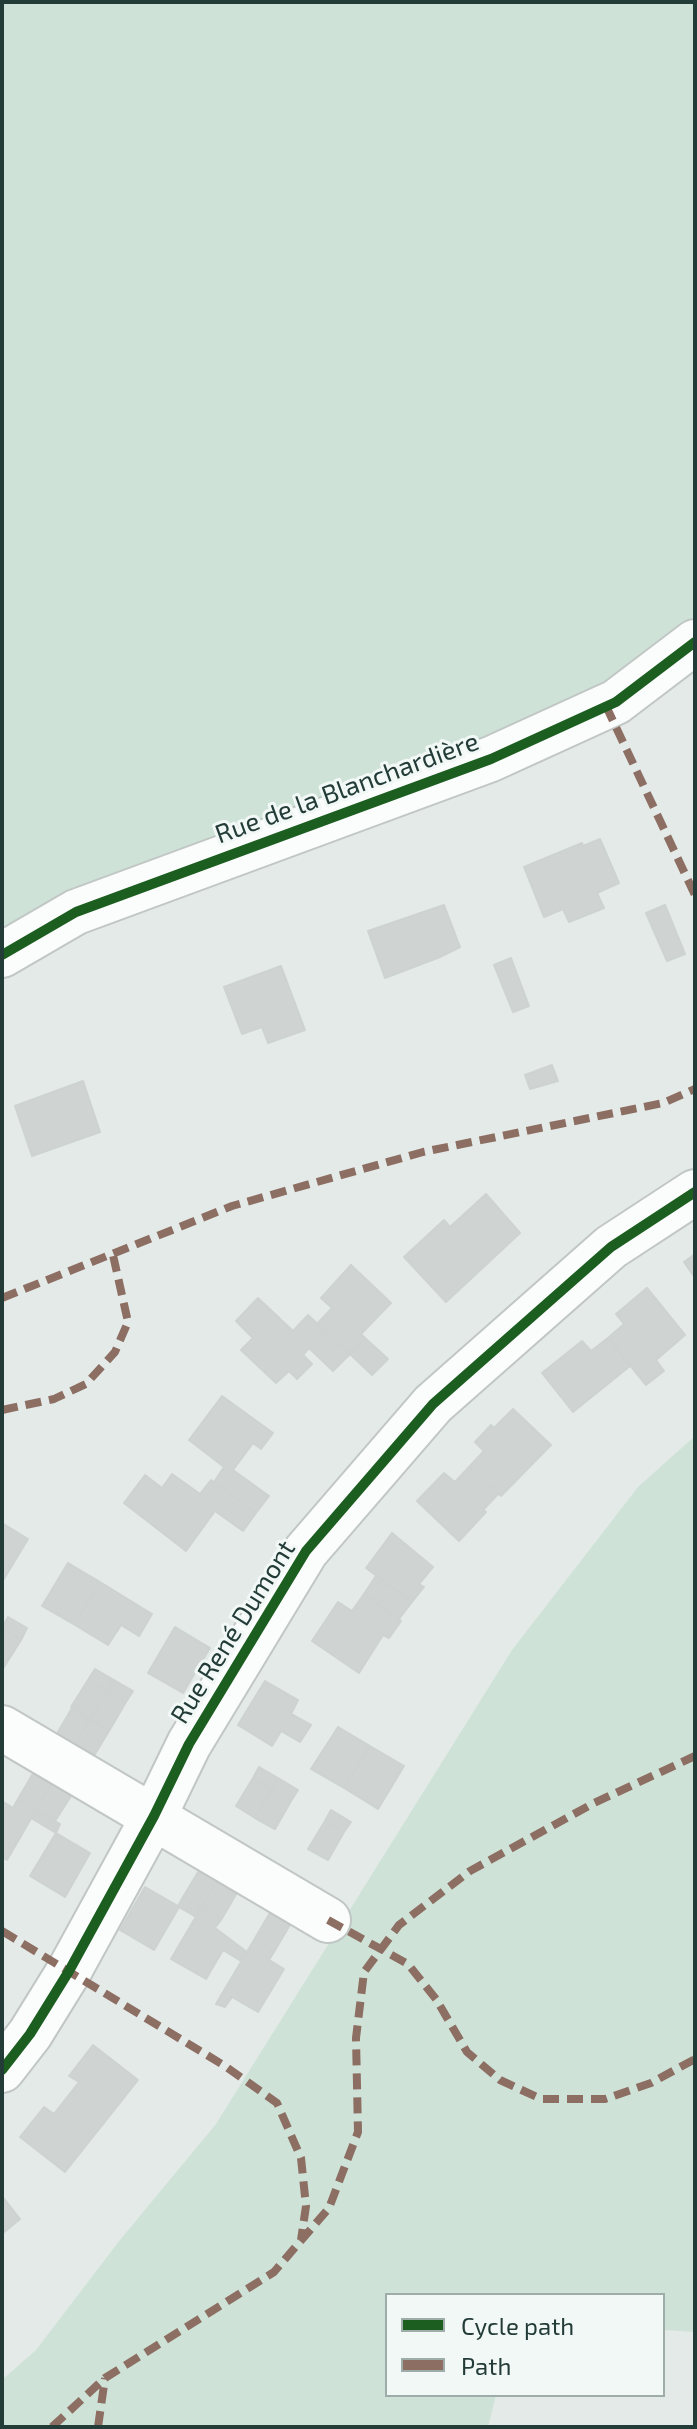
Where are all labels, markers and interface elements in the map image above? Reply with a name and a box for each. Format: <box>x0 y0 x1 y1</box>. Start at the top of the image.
street label: Rue de la Blanchardière <box>211 726 483 850</box>
street label: Rue René Dumont <box>164 1535 302 1729</box>
legend <box>385 2293 665 2397</box>
text: Cycle path <box>461 2311 574 2340</box>
text: Path <box>461 2351 511 2380</box>

